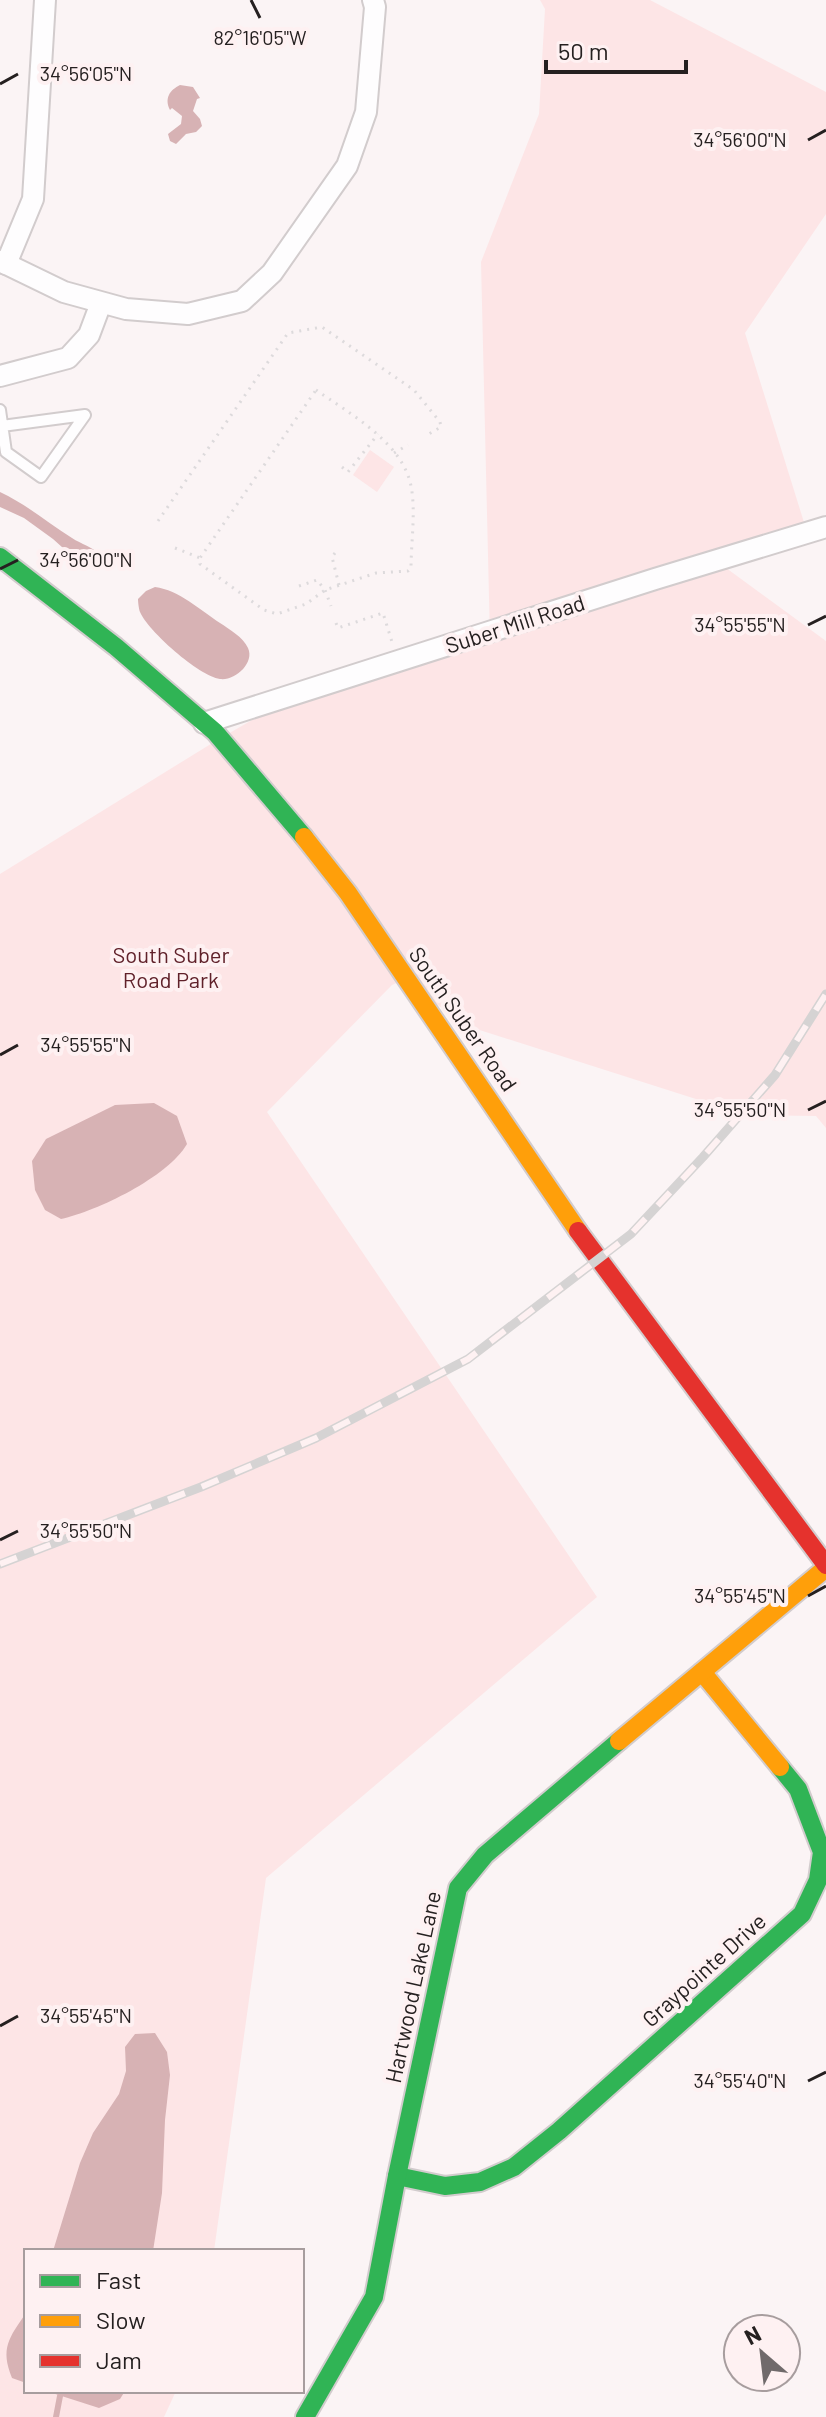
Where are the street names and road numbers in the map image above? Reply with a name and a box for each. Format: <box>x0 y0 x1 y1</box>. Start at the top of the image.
street label: Suber Mill Road <box>442 588 588 658</box>
street label: South Suber Road <box>404 941 523 1096</box>
street label: Hartwood Lake Lane <box>379 1888 445 2085</box>
street label: Graypointe Drive <box>636 1907 770 2031</box>

